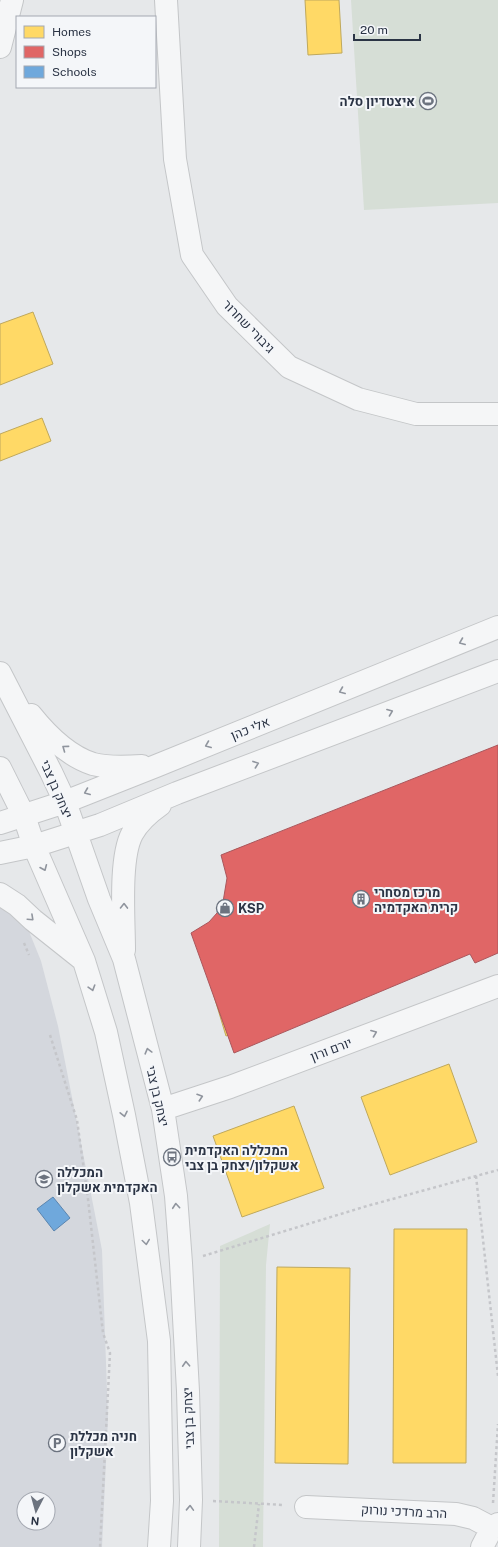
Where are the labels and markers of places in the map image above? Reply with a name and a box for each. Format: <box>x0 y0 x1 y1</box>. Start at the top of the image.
sports icon: איצטדיון סלה <box>418 91 438 111</box>
place label: איצטדיון סלה <box>340 94 415 109</box>
place label: מרכז מסחרי קרית האקדמיה <box>374 885 458 915</box>
building icon: מרכז מסחרי קרית האקדמיה <box>351 889 371 909</box>
shop icon: KSP <box>215 898 235 918</box>
place label: KSP <box>238 901 265 916</box>
place label: המכללה האקדמית אשקלון/יצחק בן צבי <box>185 1143 299 1173</box>
bus stop icon: המכללה האקדמית אשקלון/יצחק בן צבי <box>162 1147 182 1167</box>
place label: המכללה האקדמית אשקלון <box>57 1165 157 1195</box>
school or university icon: המכללה האקדמית אשקלון <box>34 1169 54 1189</box>
place label: חניה מכללת אשקלון <box>70 1429 137 1459</box>
parking icon: חניה מכללת אשקלון <box>47 1433 67 1453</box>

